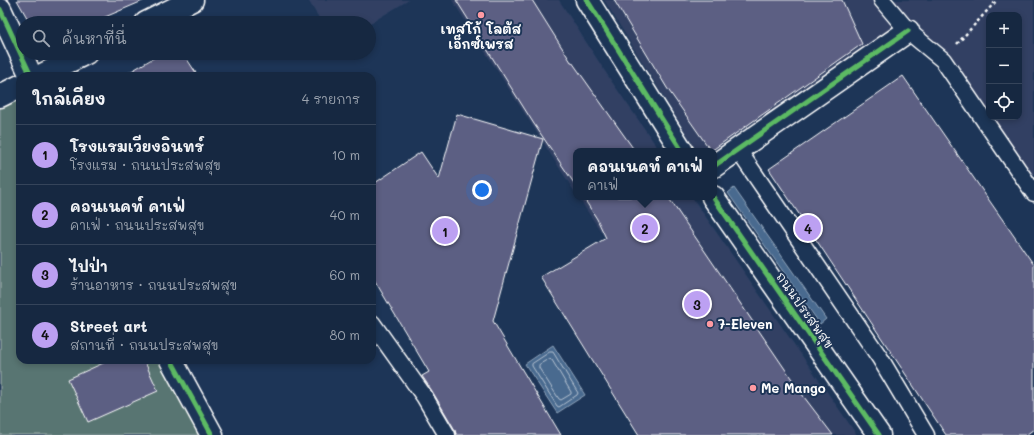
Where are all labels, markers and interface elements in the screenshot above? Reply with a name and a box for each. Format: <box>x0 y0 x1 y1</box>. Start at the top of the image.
marker: เทสโก้ โลตัส เอ็กซ์เพรส <box>476 10 486 20</box>
map controls <box>986 12 1022 120</box>
button: + <box>986 12 1022 48</box>
search box <box>16 16 376 60</box>
place label: เทสโก้ โลตัส เอ็กซ์เพรส <box>441 20 522 52</box>
icon: search <box>30 27 52 49</box>
text: ค้นหาที่นี่ <box>62 28 127 48</box>
button: − <box>986 48 1022 84</box>
button: locate <box>986 84 1022 120</box>
text: ใกล้เคียง <box>32 87 106 109</box>
text: 4 รายการ <box>302 90 360 107</box>
text: โรงแรมเวียงอินทร์ <box>70 136 204 156</box>
text: 1 <box>42 146 48 163</box>
text: 10 m <box>332 146 360 163</box>
popup <box>573 148 717 200</box>
text: โรงแรม · ถนนประสพสุข <box>70 156 221 173</box>
text: คอนเนคท์ คาเฟ่ <box>588 156 702 176</box>
text: คาเฟ่ <box>588 176 618 193</box>
your location <box>472 180 492 200</box>
text: คอนเนคท์ คาเฟ่ <box>70 196 185 216</box>
text: 2 <box>41 206 49 223</box>
text: 40 m <box>330 206 360 223</box>
pin: 2 <box>632 213 658 243</box>
pin: 4 <box>795 213 821 243</box>
text: คาเฟ่ · ถนนประสพสุข <box>70 216 204 233</box>
pin: 1 <box>432 216 458 246</box>
text: ไปป่า <box>70 256 108 276</box>
text: 3 <box>41 266 49 283</box>
text: 60 m <box>330 266 360 283</box>
street label: ถนนประสพสุข <box>770 268 838 353</box>
text: ร้านอาหาร · ถนนประสพสุข <box>70 276 237 293</box>
pin: 3 <box>684 289 710 319</box>
place label: 7-Eleven <box>718 315 773 332</box>
text: Street art <box>70 316 148 336</box>
marker: 7-Eleven <box>705 319 715 329</box>
text: 4 <box>41 326 49 343</box>
text: 80 m <box>330 326 360 343</box>
text: สถานที่ · ถนนประสพสุข <box>70 336 219 353</box>
place label: Me Mango <box>761 379 826 396</box>
marker: Me Mango <box>748 383 758 393</box>

